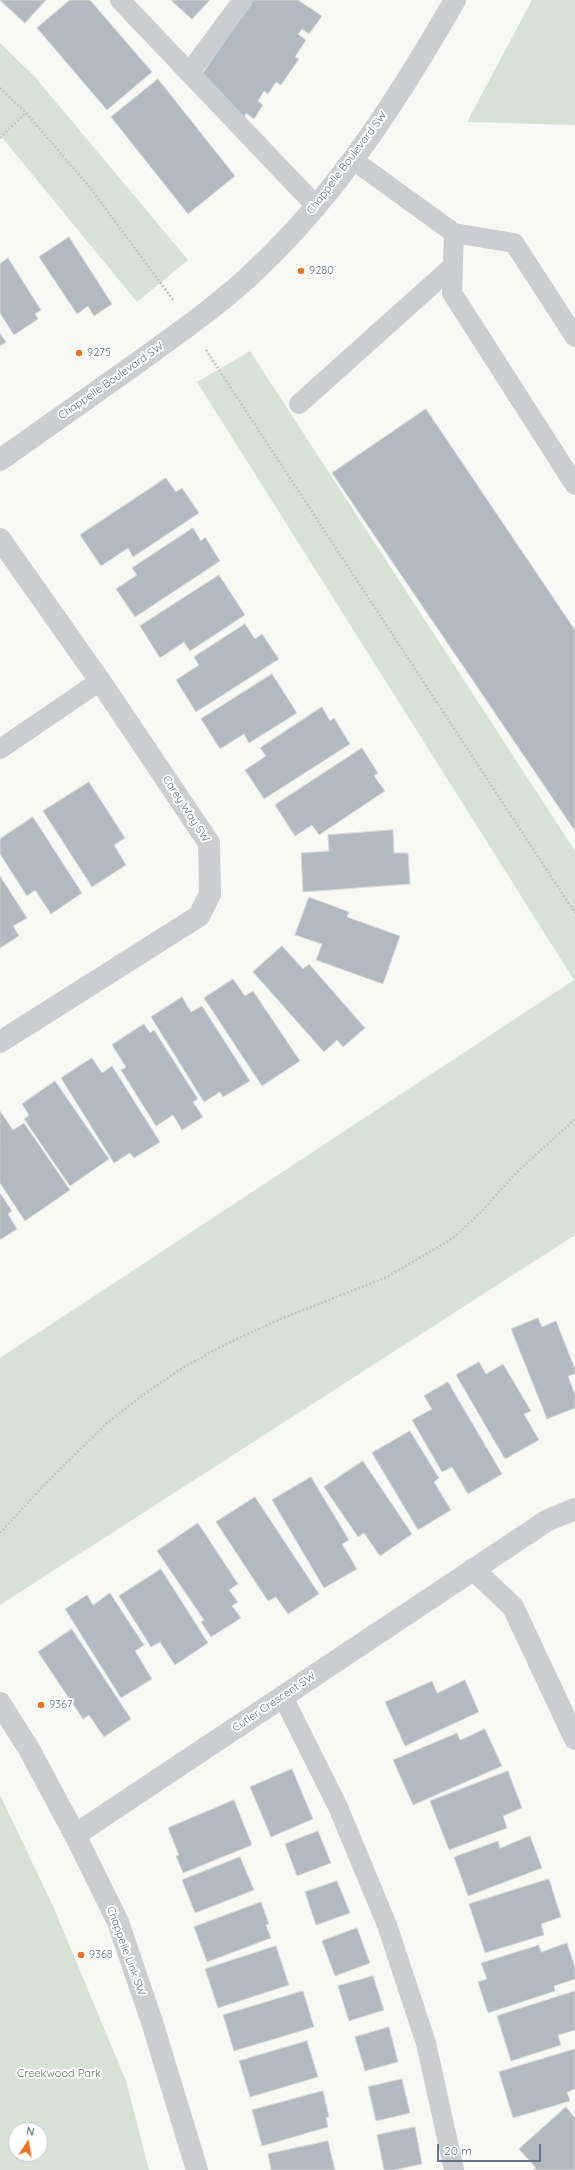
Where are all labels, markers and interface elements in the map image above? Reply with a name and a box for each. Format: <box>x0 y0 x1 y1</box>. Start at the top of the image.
street label: Chappelle Boulevard SW <box>304 109 390 217</box>
place label: 9280 <box>309 264 334 278</box>
marker: 9280 <box>296 266 306 276</box>
street label: Chappelle Boulevard SW <box>56 340 166 422</box>
place label: 9275 <box>87 346 111 360</box>
marker: 9275 <box>74 348 84 358</box>
street label: Carey Way SW <box>160 773 212 845</box>
street label: Cutler Crescent SW <box>230 1669 318 1735</box>
place label: 9367 <box>49 1698 72 1712</box>
marker: 9367 <box>36 1700 46 1710</box>
street label: Chappelle Link SW <box>104 1905 148 1997</box>
place label: 9368 <box>89 1948 113 1962</box>
marker: 9368 <box>76 1950 86 1960</box>
park label: Creekwood Park <box>17 2067 101 2081</box>
north arrow <box>8 2122 48 2162</box>
text: N <box>25 2124 36 2139</box>
scale bar <box>439 2136 543 2162</box>
text: 20 m <box>444 2143 472 2158</box>

